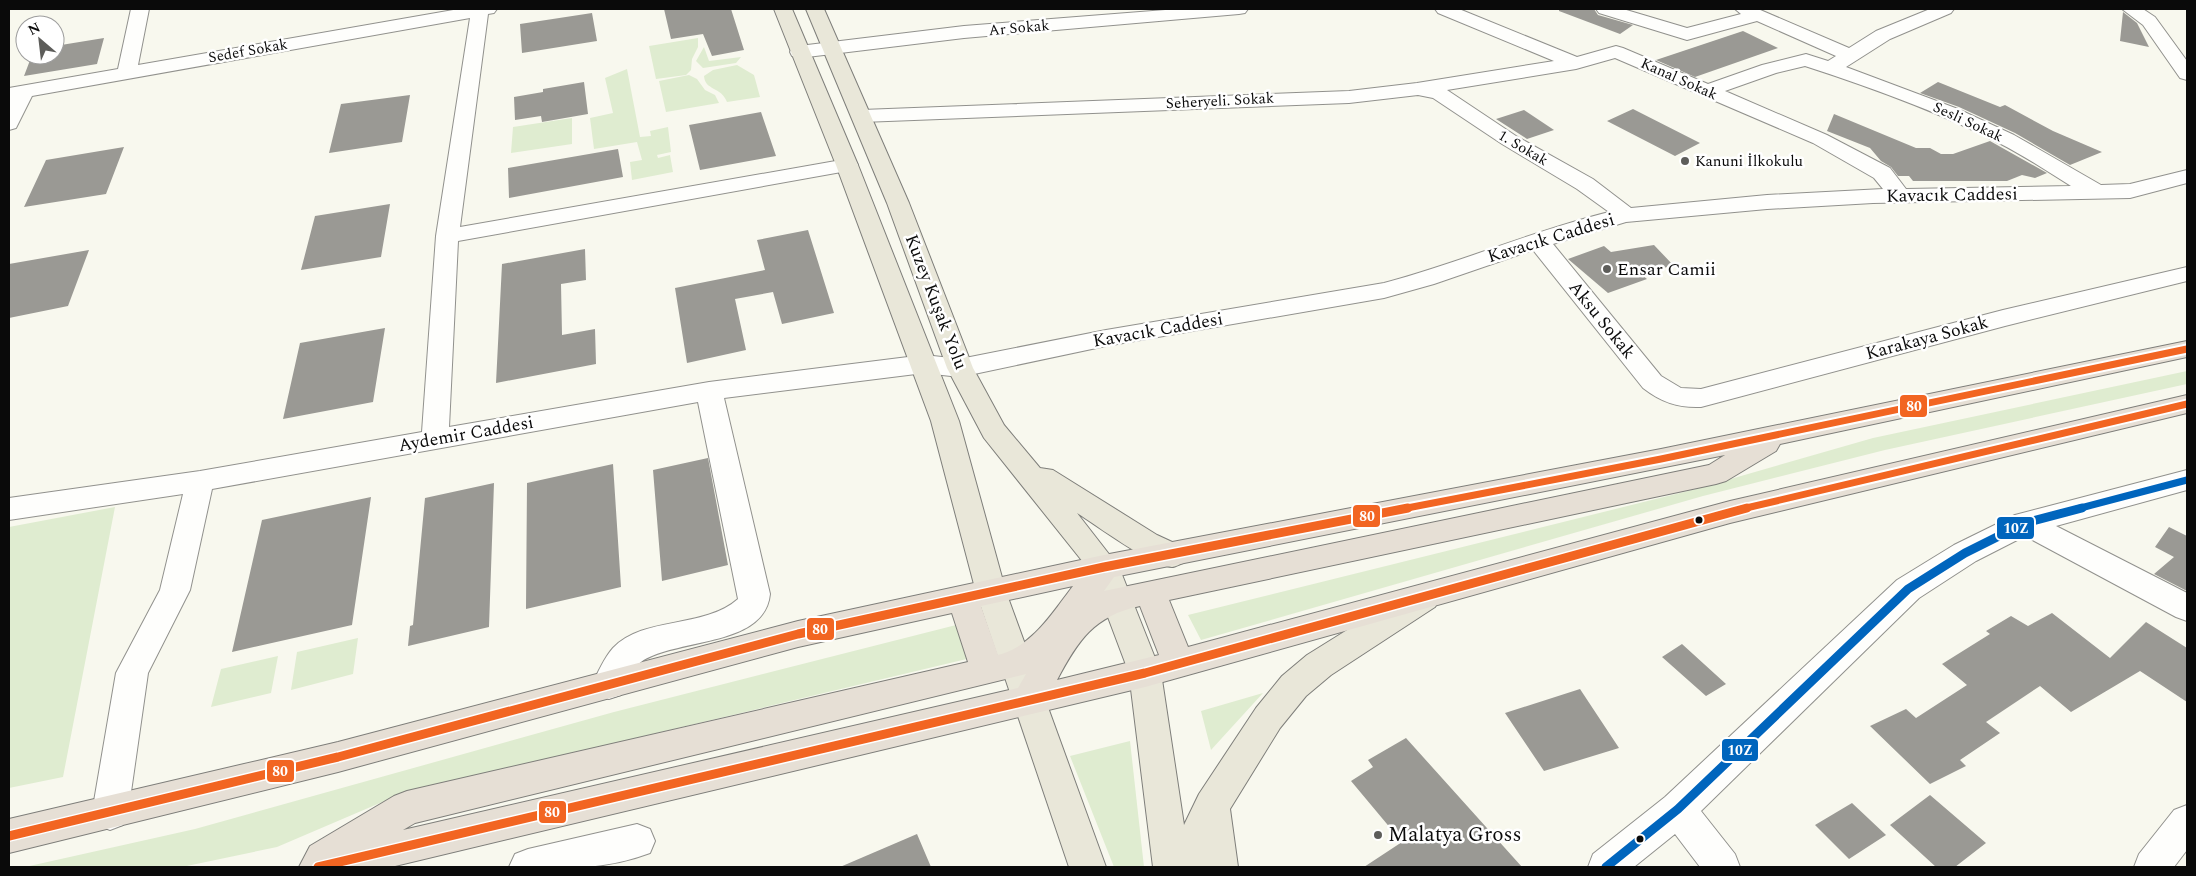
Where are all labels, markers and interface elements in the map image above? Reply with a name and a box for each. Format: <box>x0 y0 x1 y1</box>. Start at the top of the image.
street label: Ar Sokak <box>988 14 1050 42</box>
north arrow <box>15 15 65 65</box>
text: N <box>24 17 44 41</box>
street label: Sedef Sokak <box>207 33 289 69</box>
street label: Kanal Sokak <box>1637 52 1721 106</box>
street label: Seheryeli. Sokak <box>1165 87 1275 115</box>
street label: Sesli Sokak <box>1929 96 2007 148</box>
street label: 1. Sokak <box>1493 124 1553 172</box>
place label: Kanuni İlkokulu <box>1695 150 1803 173</box>
marker: Kanuni İlkokulu <box>1679 155 1691 167</box>
street label: Kavacık Caddesi <box>1886 180 2018 210</box>
street label: Kavacık Caddesi <box>1484 206 1618 270</box>
street label: Kuzey Kuşak Yolu <box>898 230 974 374</box>
place label: Ensar Camii <box>1617 256 1716 283</box>
marker: Ensar Camii <box>1601 263 1613 275</box>
street label: Aksu Sokak <box>1562 275 1642 365</box>
street label: Kavacık Caddesi <box>1091 305 1225 355</box>
street label: Karakaya Sokak <box>1863 309 1991 367</box>
line badge: 80 <box>1899 394 1928 418</box>
text: 80 <box>1906 396 1922 417</box>
street label: Aydemir Caddesi <box>396 409 536 459</box>
line badge: 80 <box>1352 504 1381 528</box>
text: 80 <box>1359 506 1375 527</box>
unlabelled marker <box>1694 515 1704 525</box>
line badge: 10Z <box>1996 516 2035 540</box>
text: 10Z <box>2003 518 2029 539</box>
line badge: 80 <box>806 617 835 641</box>
text: 80 <box>812 619 828 640</box>
line badge: 10Z <box>1721 738 1759 762</box>
text: 10Z <box>1727 740 1753 761</box>
line badge: 80 <box>266 759 295 783</box>
text: 80 <box>272 761 288 782</box>
line badge: 80 <box>538 800 567 824</box>
text: 80 <box>544 802 560 823</box>
place label: Malatya Gross <box>1388 819 1522 851</box>
marker: Malatya Gross <box>1372 829 1384 841</box>
unlabelled marker <box>1635 834 1645 844</box>

